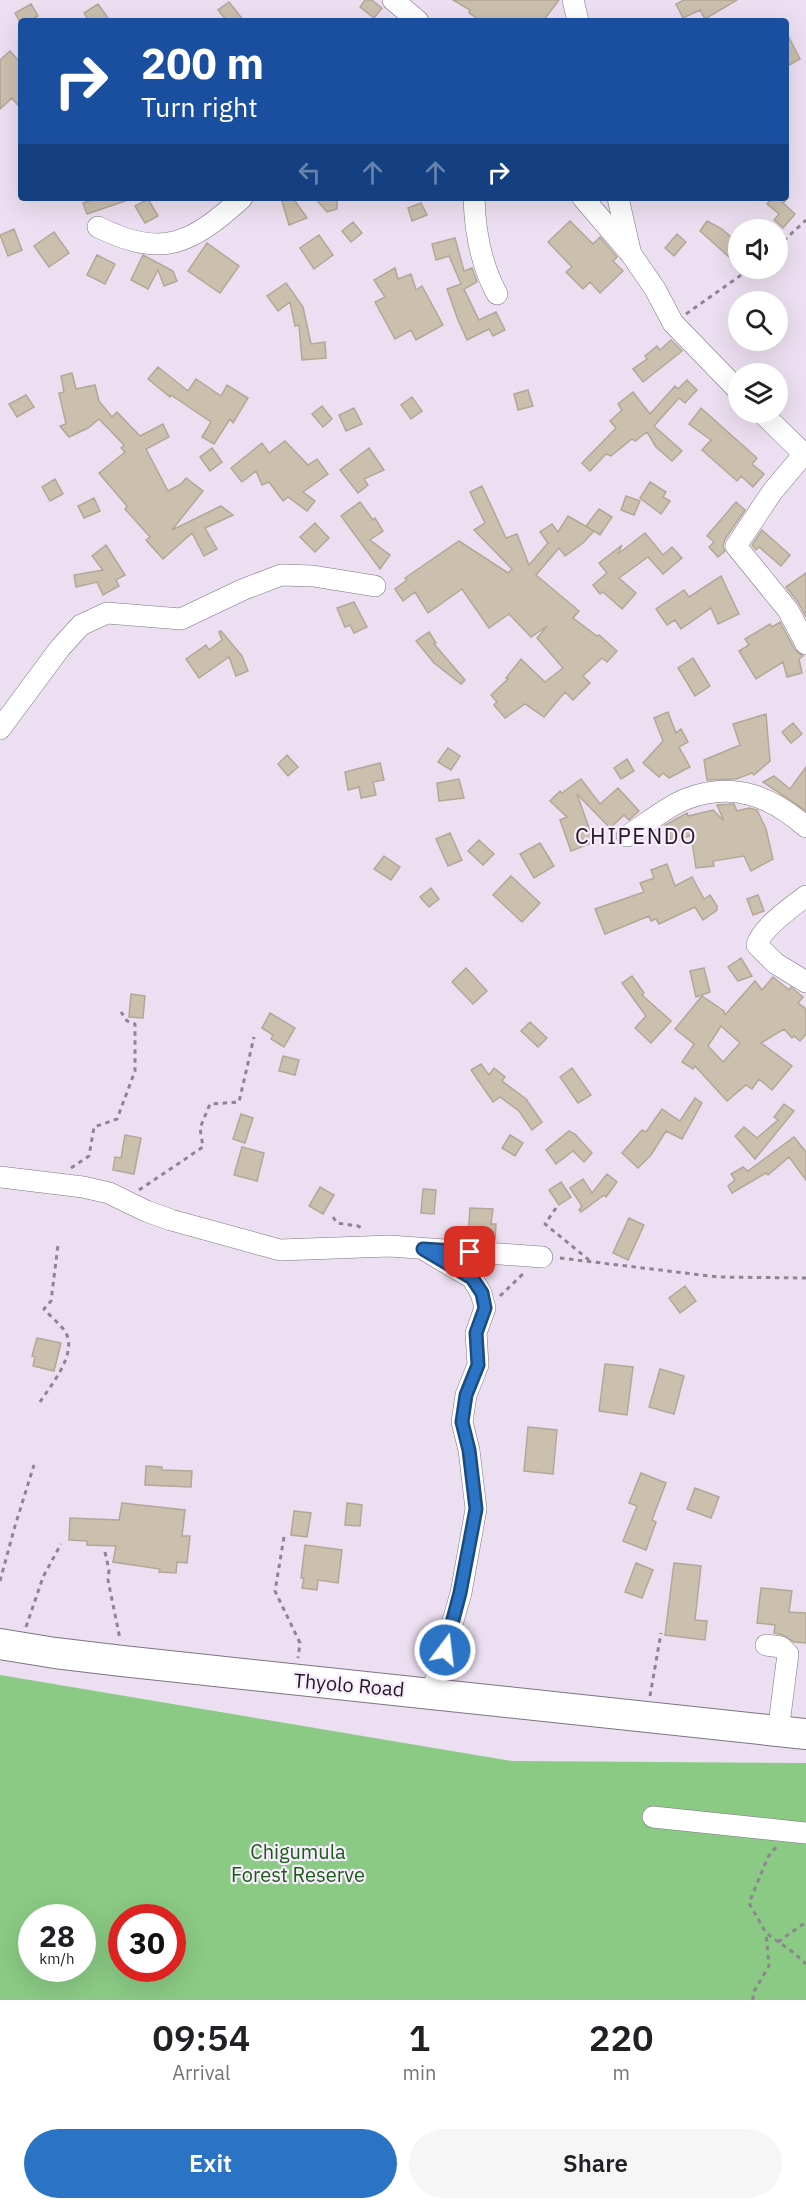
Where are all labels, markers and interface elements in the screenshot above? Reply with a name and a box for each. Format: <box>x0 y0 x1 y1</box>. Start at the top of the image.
text: 200 m <box>141 36 264 91</box>
icon: right <box>42 42 120 120</box>
text: Turn right <box>141 89 258 124</box>
icon: left <box>293 156 326 189</box>
icon: ahead <box>356 156 389 189</box>
icon: ahead <box>419 156 452 189</box>
icon: right <box>482 156 515 189</box>
map controls <box>728 219 788 423</box>
button: sound <box>728 219 788 279</box>
button: search <box>728 291 788 351</box>
button: layers <box>728 363 788 423</box>
district label: CHIPENDO <box>575 821 697 850</box>
pin <box>444 1226 495 1277</box>
icon: arrive <box>453 1235 486 1268</box>
position arrow <box>413 1618 477 1682</box>
street label: Thyolo Road <box>293 1666 406 1703</box>
park label: Chigumula Forest Reserve <box>231 1838 365 1888</box>
speed limit sign: 30 <box>108 1904 186 1982</box>
text: 28 <box>39 1916 75 1955</box>
text: km/h <box>39 1949 75 1968</box>
text: 09:54 <box>152 2014 250 2061</box>
text: 1 <box>409 2014 430 2061</box>
text: 220 <box>589 2014 654 2061</box>
text: Arrival <box>172 2059 230 2086</box>
text: min <box>403 2059 436 2086</box>
text: m <box>612 2059 630 2086</box>
button: Exit <box>24 2129 397 2198</box>
button: Share <box>409 2129 782 2198</box>

